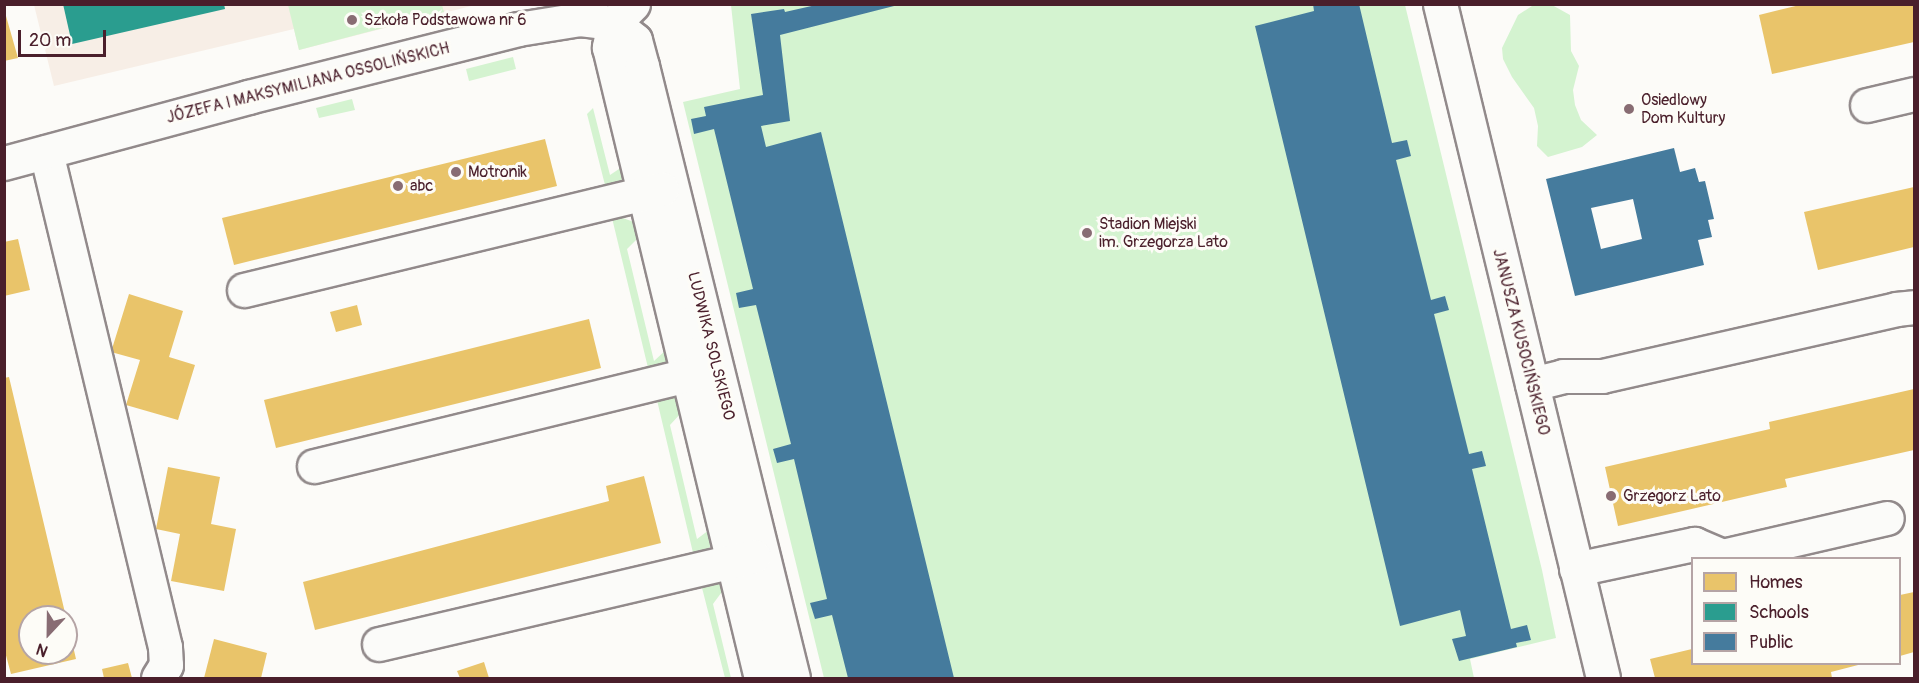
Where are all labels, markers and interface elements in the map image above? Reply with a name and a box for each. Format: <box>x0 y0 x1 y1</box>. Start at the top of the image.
place label: Szkoła Podstawowa nr 6 <box>364 10 527 30</box>
marker: Szkoła Podstawowa nr 6 <box>345 13 359 27</box>
scale bar <box>21 18 110 56</box>
text: 20 m <box>29 29 71 52</box>
street label: JÓZEFA I MAKSYMILIANA OSSOLIŃSKICH <box>164 38 452 128</box>
place label: Osiedlowy Dom Kultury <box>1641 90 1725 128</box>
marker: Osiedlowy Dom Kultury <box>1622 102 1636 116</box>
place label: Motronik <box>468 162 527 182</box>
marker: Motronik <box>449 165 463 179</box>
place label: abc <box>410 176 433 196</box>
marker: abc <box>391 179 405 193</box>
place label: Stadion Miejski im. Grzegorza Lato <box>1099 214 1228 252</box>
marker: Stadion Miejski im. Grzegorza Lato <box>1080 226 1094 240</box>
street label: JANUSZA KUSOCIŃSKIEGO <box>1489 247 1553 437</box>
street label: LUDWIKA SOLSKIEGO <box>683 270 739 422</box>
place label: Grzegorz Lato <box>1623 486 1721 506</box>
marker: Grzegorz Lato <box>1604 489 1618 503</box>
legend <box>1691 557 1901 665</box>
text: Homes <box>1749 571 1802 594</box>
text: Schools <box>1749 601 1809 624</box>
north arrow <box>18 605 78 665</box>
text: Public <box>1749 631 1793 654</box>
text: N <box>33 639 51 661</box>

